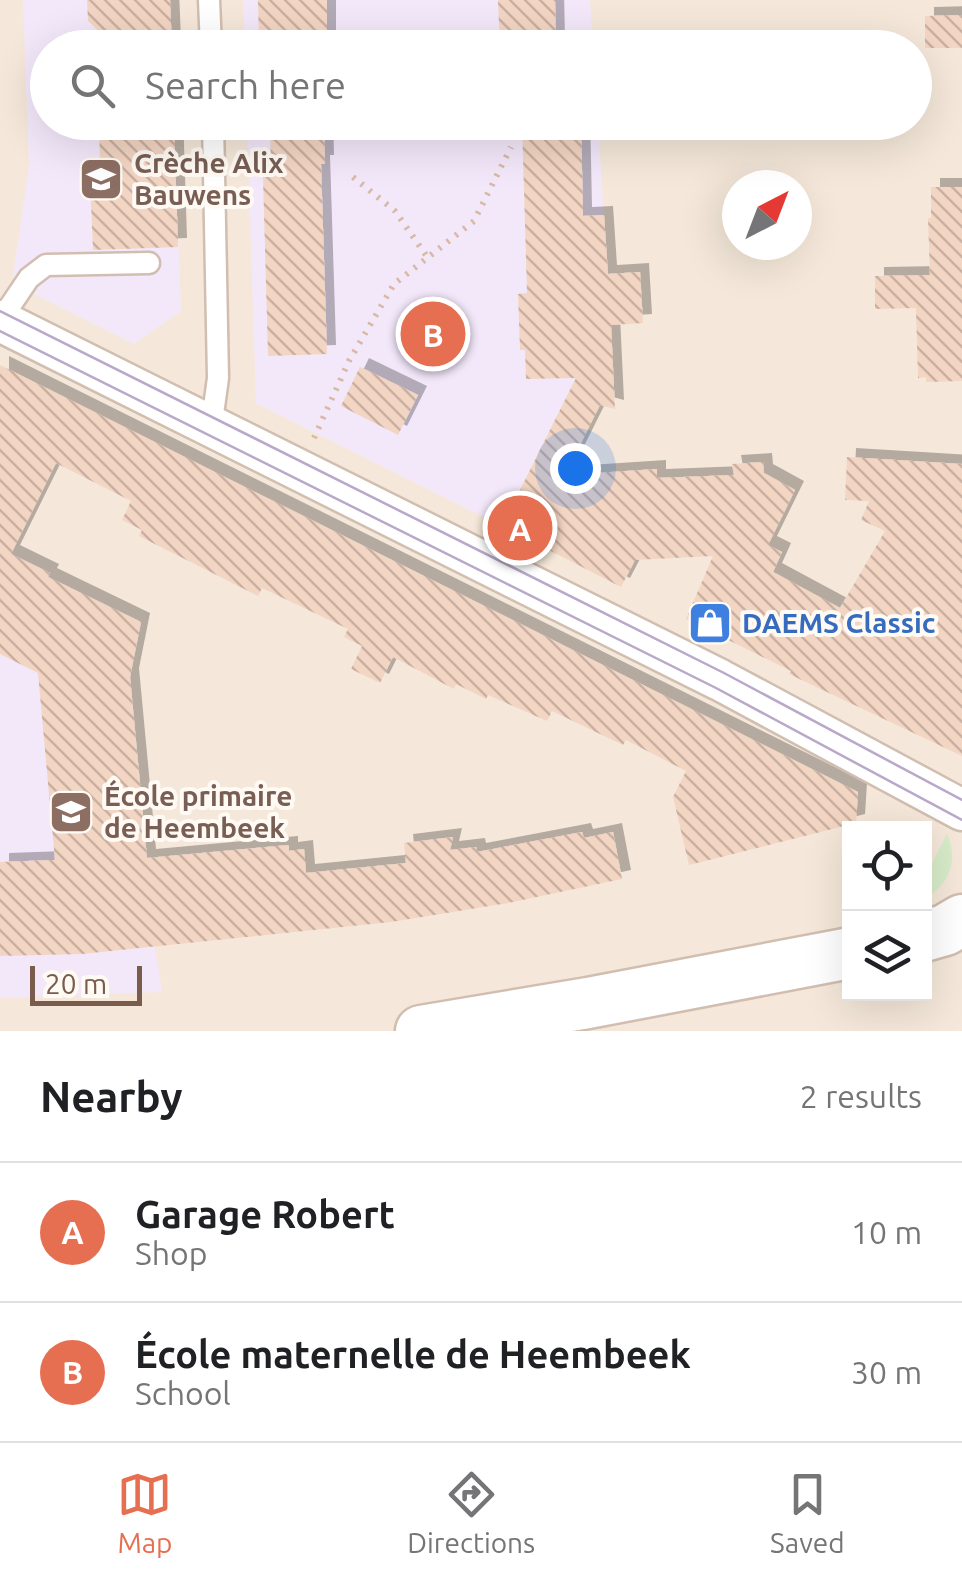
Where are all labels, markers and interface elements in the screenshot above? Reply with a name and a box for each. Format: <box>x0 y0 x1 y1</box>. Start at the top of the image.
search box <box>30 30 932 140</box>
icon: search <box>65 58 120 113</box>
text: Search here <box>145 64 346 106</box>
place label: Crèche Alix Bauwens <box>134 147 283 210</box>
school or university icon: Crèche Alix Bauwens <box>78 156 124 202</box>
north arrow <box>722 170 812 260</box>
pin: B <box>400 296 466 372</box>
your location <box>550 443 601 494</box>
pin: A <box>488 490 552 566</box>
shop icon: DAEMS Classic <box>687 600 733 646</box>
place label: DAEMS Classic <box>742 607 936 638</box>
place label: École primaire de Heembeek <box>104 779 292 843</box>
school or university icon: École primaire de Heembeek <box>48 789 94 835</box>
map controls <box>842 821 932 1001</box>
button: locate <box>842 821 932 911</box>
button: layers <box>842 911 932 1001</box>
scale bar <box>30 961 142 1006</box>
text: 20 m <box>45 968 107 999</box>
text: Nearby <box>40 1073 183 1120</box>
text: 2 results <box>800 1078 922 1114</box>
text: Garage Robert <box>135 1193 395 1235</box>
text: A <box>61 1214 84 1250</box>
text: 10 m <box>851 1214 922 1250</box>
text: Shop <box>135 1235 207 1271</box>
text: École maternelle de Heembeek <box>135 1333 691 1375</box>
text: B <box>62 1354 83 1390</box>
text: 30 m <box>851 1354 922 1390</box>
text: School <box>135 1375 231 1411</box>
tab: Map <box>117 1467 173 1558</box>
tab: Directions <box>407 1467 535 1558</box>
tab: Saved <box>770 1467 845 1558</box>

